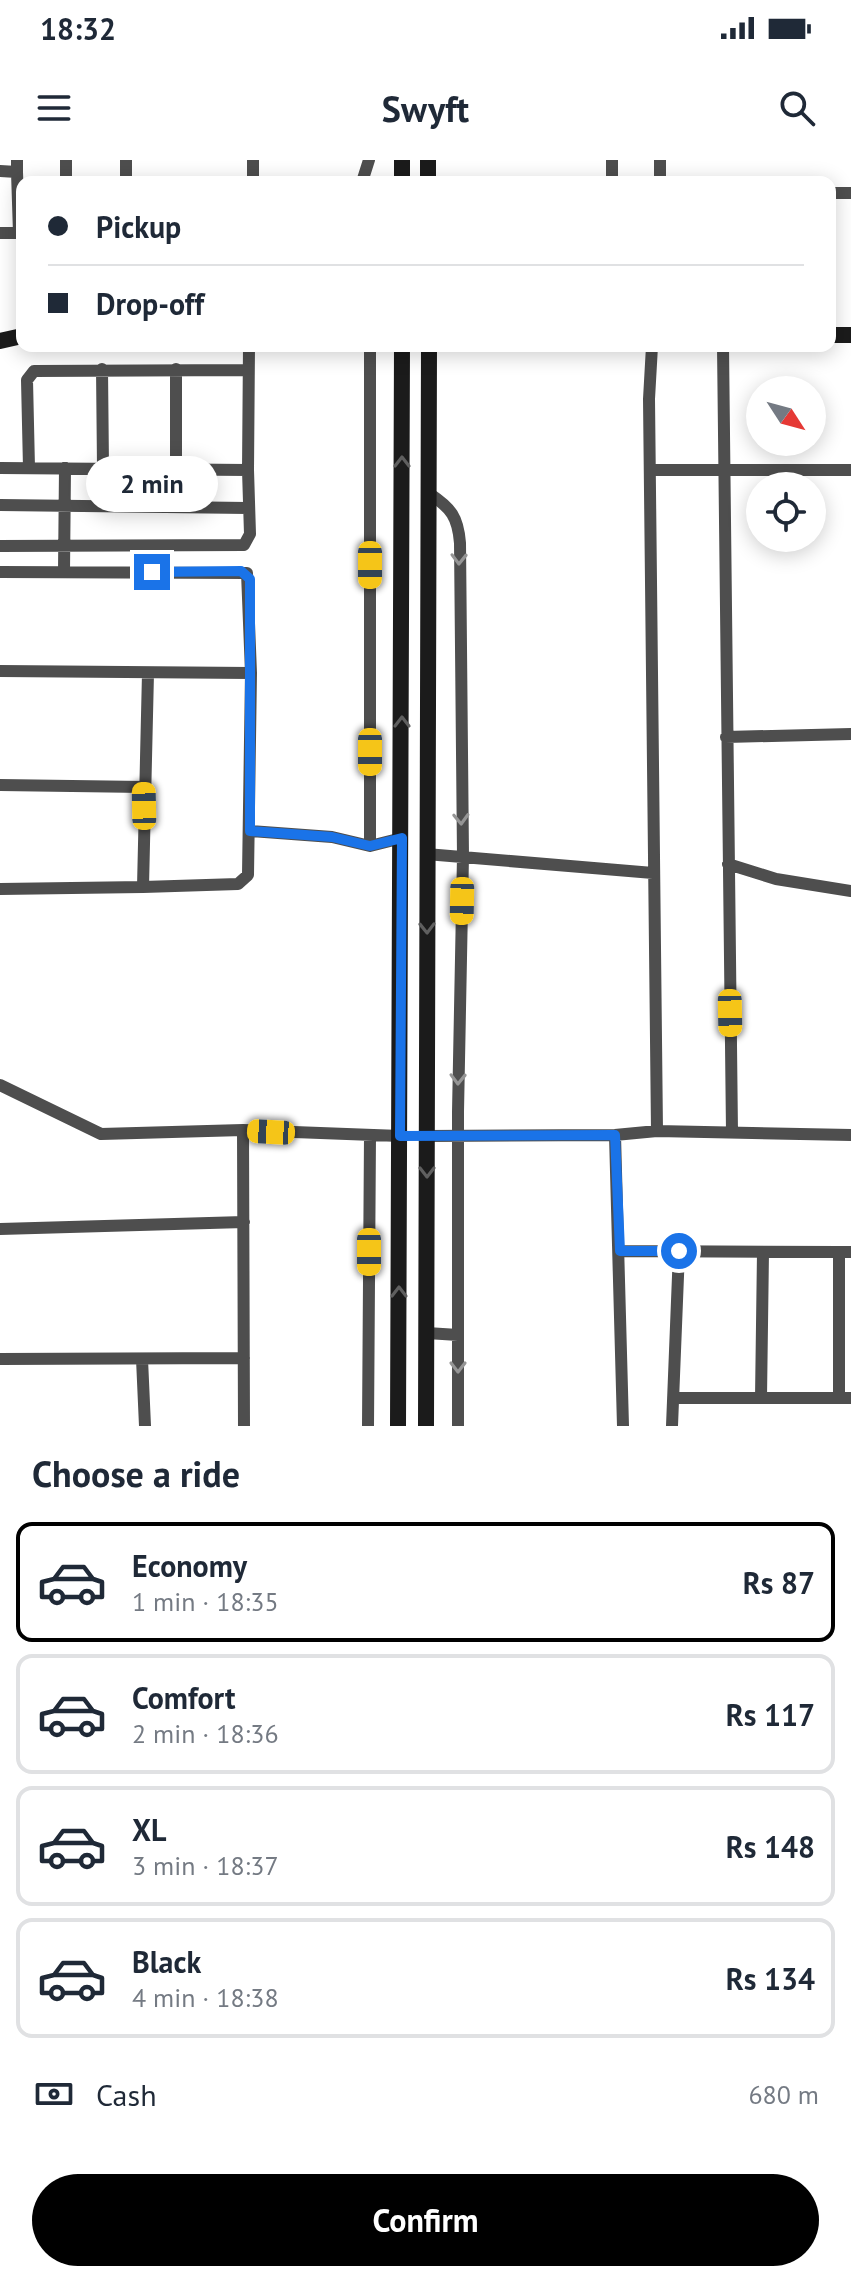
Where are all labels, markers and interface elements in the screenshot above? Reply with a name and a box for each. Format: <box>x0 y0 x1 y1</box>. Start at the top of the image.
text: 18:32 <box>40 9 116 48</box>
text: Swyft <box>382 85 469 132</box>
icon: menu <box>32 86 76 130</box>
icon: search <box>775 86 819 130</box>
text: Pickup <box>96 207 181 246</box>
text: Drop-off <box>96 284 204 323</box>
north arrow <box>746 376 826 456</box>
map controls <box>746 376 826 552</box>
one-way arrow <box>393 455 411 468</box>
callout: 2 min <box>86 456 218 512</box>
text: 2 min <box>120 467 184 500</box>
button: locate <box>746 472 826 552</box>
car <box>358 541 382 589</box>
one-way arrow <box>451 553 468 566</box>
route end <box>134 554 170 590</box>
one-way arrow <box>393 715 411 728</box>
car <box>358 728 382 776</box>
car <box>132 782 156 830</box>
one-way arrow <box>453 813 470 826</box>
car <box>450 877 474 925</box>
one-way arrow <box>419 922 436 935</box>
car <box>718 989 742 1037</box>
one-way arrow <box>450 1073 467 1086</box>
car <box>246 1119 296 1145</box>
one-way arrow <box>418 1166 436 1179</box>
car <box>357 1228 381 1276</box>
route start <box>661 1233 697 1269</box>
one-way arrow <box>390 1285 408 1298</box>
one-way arrow <box>449 1361 467 1374</box>
text: Choose a ride <box>32 1450 240 1497</box>
icon: car <box>36 1546 108 1618</box>
text: Economy <box>132 1546 247 1585</box>
text: Rs 87 <box>743 1563 815 1602</box>
text: 1 min · 18:35 <box>132 1585 279 1618</box>
icon: car <box>36 1678 108 1750</box>
text: Comfort <box>132 1678 235 1717</box>
text: Rs 117 <box>726 1695 815 1734</box>
text: 2 min · 18:36 <box>132 1717 279 1750</box>
icon: car <box>36 1810 108 1882</box>
text: XL <box>132 1810 166 1849</box>
text: Rs 148 <box>726 1827 815 1866</box>
text: 3 min · 18:37 <box>132 1849 279 1882</box>
icon: car <box>36 1942 108 2014</box>
text: Black <box>132 1942 201 1981</box>
text: Rs 134 <box>726 1959 815 1998</box>
text: 4 min · 18:38 <box>132 1981 279 2014</box>
icon: cash <box>32 2072 76 2116</box>
text: Cash <box>96 2075 157 2114</box>
text: 680 m <box>748 2078 819 2111</box>
button: Confirm <box>32 2174 819 2266</box>

